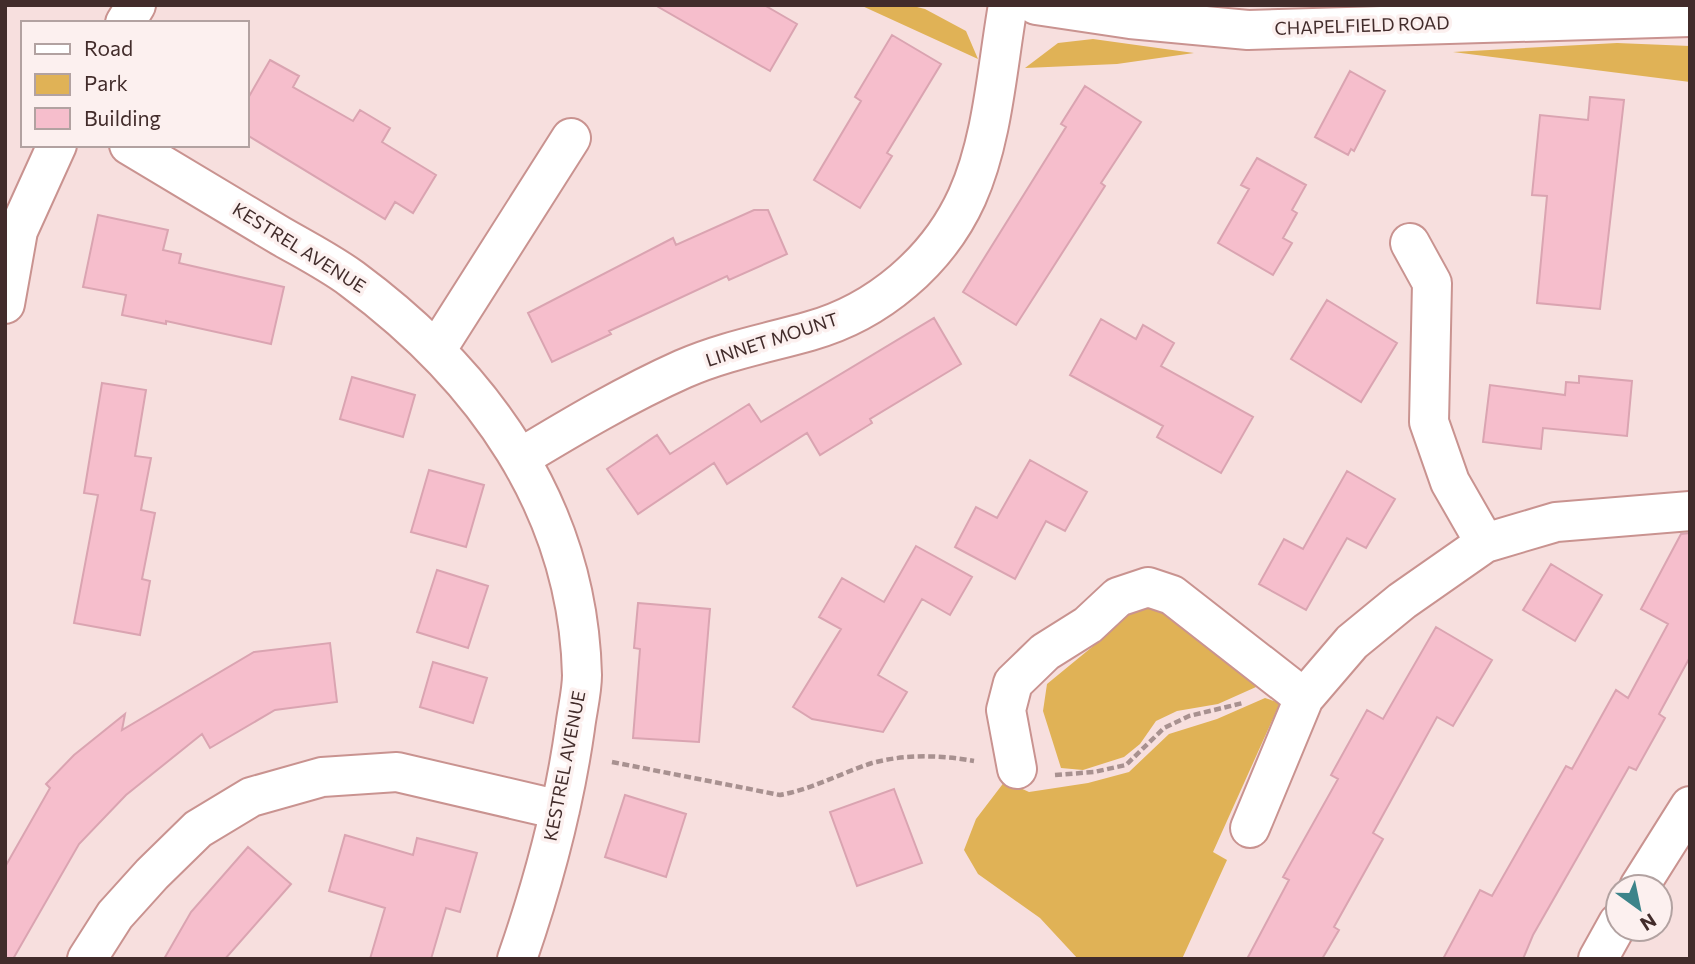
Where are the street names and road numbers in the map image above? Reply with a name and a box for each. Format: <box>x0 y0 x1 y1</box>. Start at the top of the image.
street label: CHAPELFIELD ROAD <box>1274 11 1450 39</box>
street label: KESTREL AVENUE <box>229 197 370 297</box>
street label: LINNET MOUNT <box>703 307 841 371</box>
street label: KESTREL AVENUE <box>539 689 589 843</box>

